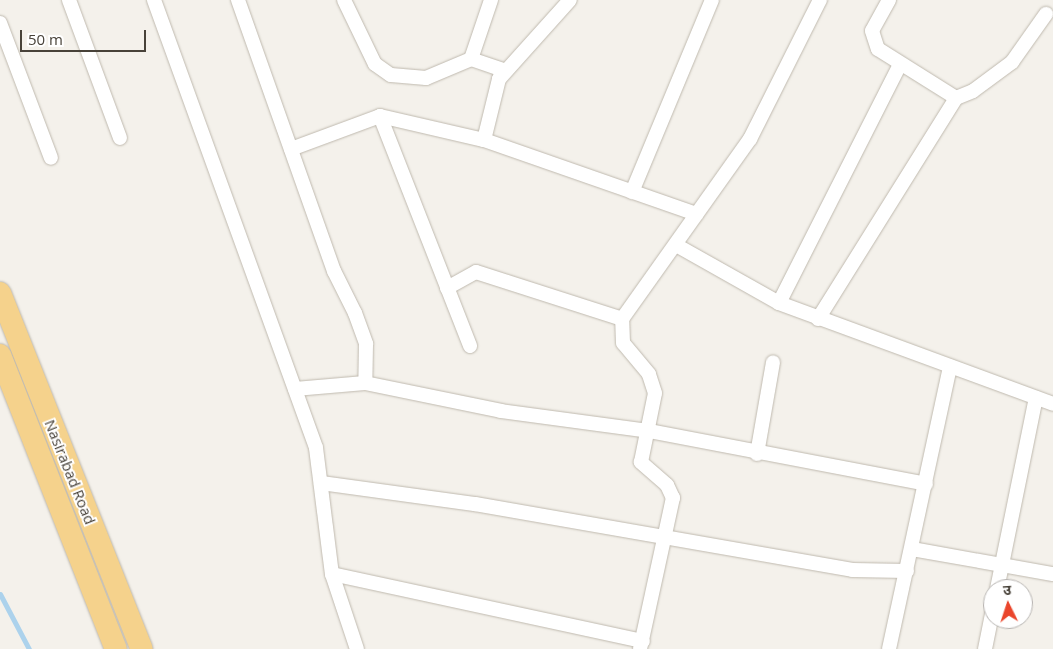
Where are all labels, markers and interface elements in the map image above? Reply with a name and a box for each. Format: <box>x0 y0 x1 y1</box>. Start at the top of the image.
scale bar <box>22 20 149 52</box>
text: 50 m <box>28 29 63 49</box>
street label: Nasirabad Road <box>41 417 99 527</box>
north arrow <box>983 579 1033 629</box>
text: उ <box>1002 580 1012 599</box>

